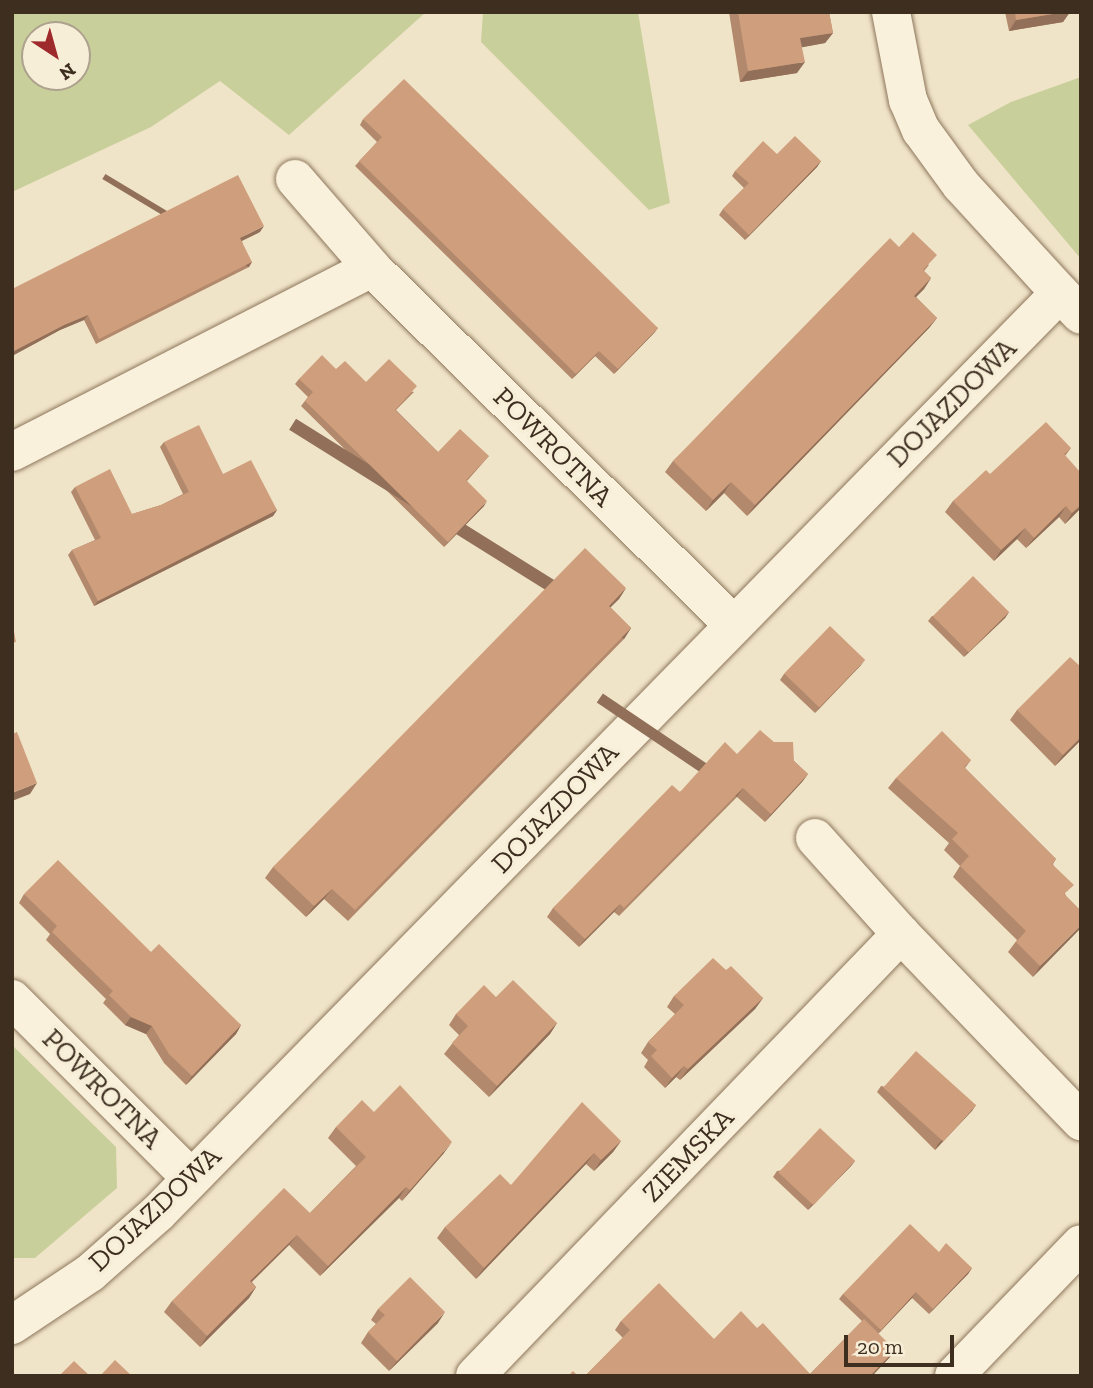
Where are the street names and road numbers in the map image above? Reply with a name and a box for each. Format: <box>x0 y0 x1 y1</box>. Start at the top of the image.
street label: DOJAZDOWA <box>881 332 1023 474</box>
street label: POWROTNA <box>486 380 620 514</box>
street label: DOJAZDOWA <box>485 736 625 880</box>
street label: POWROTNA <box>35 1022 169 1156</box>
street label: ZIEMSKA <box>635 1101 741 1209</box>
street label: DOJAZDOWA <box>82 1139 228 1279</box>

